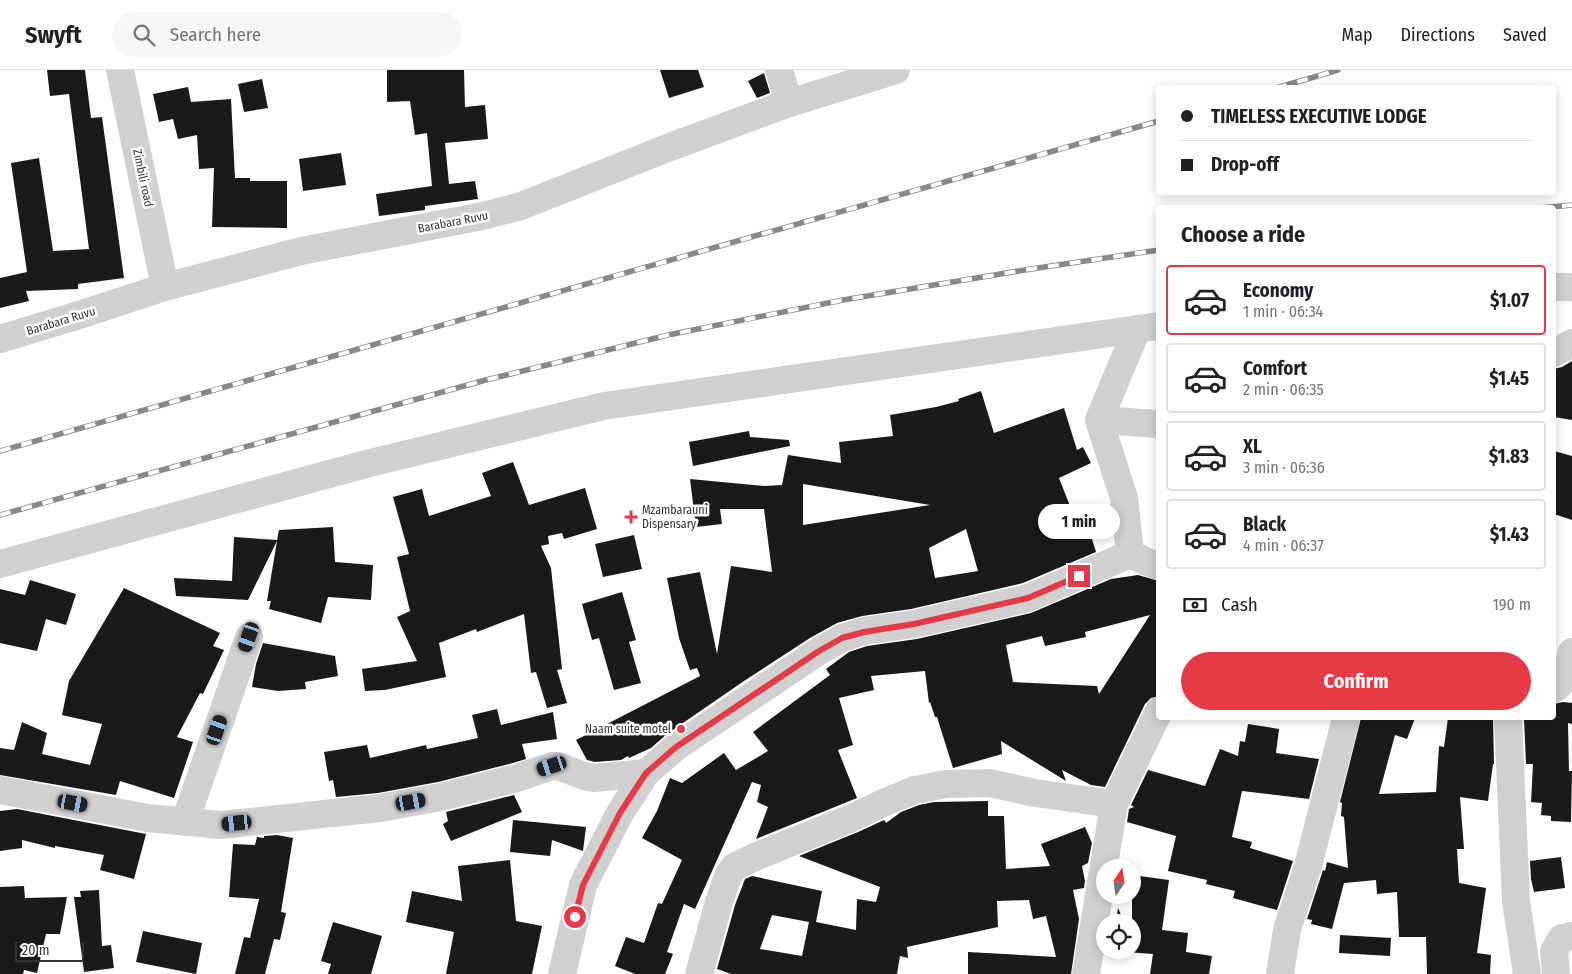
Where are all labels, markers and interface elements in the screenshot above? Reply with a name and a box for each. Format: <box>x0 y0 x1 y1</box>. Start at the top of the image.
search box <box>112 12 462 57</box>
text: Swyft <box>25 21 82 49</box>
icon: search <box>130 21 158 49</box>
text: Search here <box>170 23 261 46</box>
text: Map <box>1341 24 1373 46</box>
text: Directions <box>1401 24 1475 46</box>
text: Saved <box>1503 24 1547 46</box>
text: TIMELESS EXECUTIVE LODGE <box>1211 105 1427 128</box>
street label: Zimbili road <box>130 148 156 208</box>
text: Drop-off <box>1211 153 1279 176</box>
street label: Barabara Ruvu <box>417 208 489 236</box>
text: Choose a ride <box>1181 221 1305 248</box>
icon: car <box>1183 278 1228 323</box>
text: Economy <box>1243 279 1313 302</box>
text: $1.07 <box>1490 289 1529 312</box>
text: 1 min · 06:34 <box>1243 302 1323 321</box>
street label: Barabara Ruvu <box>25 304 97 338</box>
icon: car <box>1183 356 1228 401</box>
text: Comfort <box>1243 357 1307 380</box>
text: $1.45 <box>1489 367 1529 390</box>
text: 2 min · 06:35 <box>1243 380 1324 399</box>
icon: car <box>1183 434 1228 479</box>
text: XL <box>1243 435 1262 458</box>
text: $1.83 <box>1489 445 1529 468</box>
text: 3 min · 06:36 <box>1243 458 1325 477</box>
place label: Mzambarauni Dispensary <box>642 503 708 531</box>
callout: 1 min <box>1038 504 1120 538</box>
marker: Mzambarauni Dispensary <box>624 510 638 524</box>
text: 1 min <box>1062 512 1096 531</box>
icon: car <box>1183 512 1228 557</box>
text: Black <box>1243 513 1286 536</box>
text: $1.43 <box>1490 523 1529 546</box>
text: 4 min · 06:37 <box>1243 536 1324 555</box>
route end <box>1068 565 1090 587</box>
icon: cash <box>1181 591 1209 619</box>
text: Cash <box>1221 593 1258 616</box>
text: 190 m <box>1493 595 1531 614</box>
car <box>237 620 260 654</box>
button: Confirm <box>1181 652 1531 710</box>
car <box>205 713 228 747</box>
place label: Naam suite motel <box>585 722 671 736</box>
marker: Naam suite motel <box>675 723 687 735</box>
car <box>535 754 568 778</box>
car <box>394 792 427 812</box>
car <box>56 793 89 813</box>
car <box>221 814 252 832</box>
north arrow <box>1096 859 1141 904</box>
map controls <box>1096 859 1141 959</box>
route start <box>564 906 586 928</box>
button: locate <box>1096 914 1141 959</box>
scale bar <box>15 939 84 962</box>
text: 20 m <box>22 942 50 959</box>

